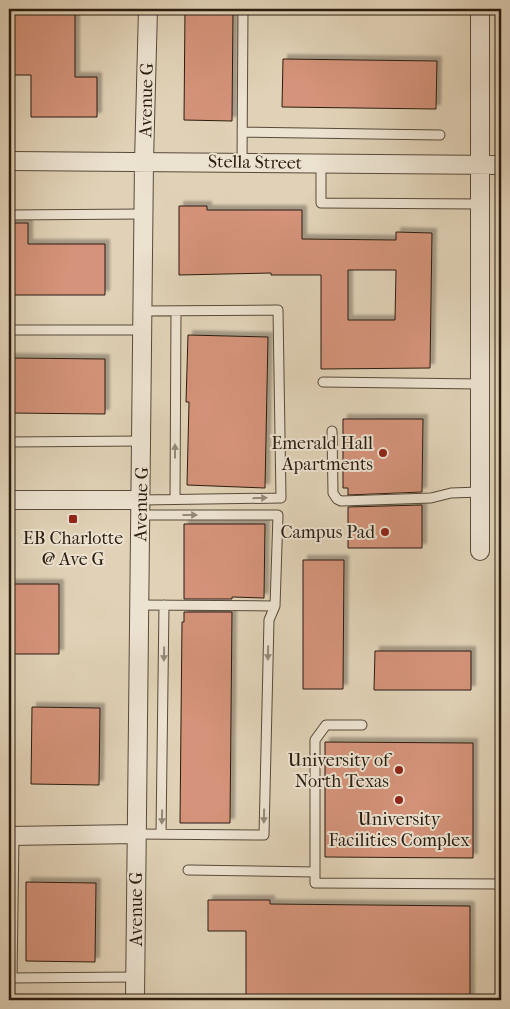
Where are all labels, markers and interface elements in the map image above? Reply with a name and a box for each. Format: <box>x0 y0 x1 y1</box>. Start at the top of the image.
street label: Avenue G <box>135 62 158 139</box>
street label: Stella Street <box>208 151 303 174</box>
place label: Emerald Hall Apartments <box>271 433 373 475</box>
one-way arrow <box>171 442 179 458</box>
marker: Emerald Hall Apartments <box>377 447 389 459</box>
street label: Avenue G <box>130 466 153 543</box>
one-way arrow <box>252 494 268 502</box>
one-way arrow <box>182 511 198 519</box>
marker: EB Charlotte @ Ave G <box>67 513 79 525</box>
place label: Campus Pad <box>280 522 375 543</box>
marker: Campus Pad <box>379 526 391 538</box>
place label: EB Charlotte @ Ave G <box>23 528 123 570</box>
one-way arrow <box>160 646 168 662</box>
one-way arrow <box>264 646 272 662</box>
place label: University of North Texas <box>288 750 393 792</box>
marker: University of North Texas <box>393 764 405 776</box>
marker: University Facilities Complex <box>393 794 405 806</box>
one-way arrow <box>260 808 268 824</box>
one-way arrow <box>158 809 166 825</box>
place label: University Facilities Complex <box>328 809 470 851</box>
street label: Avenue G <box>126 871 147 947</box>

